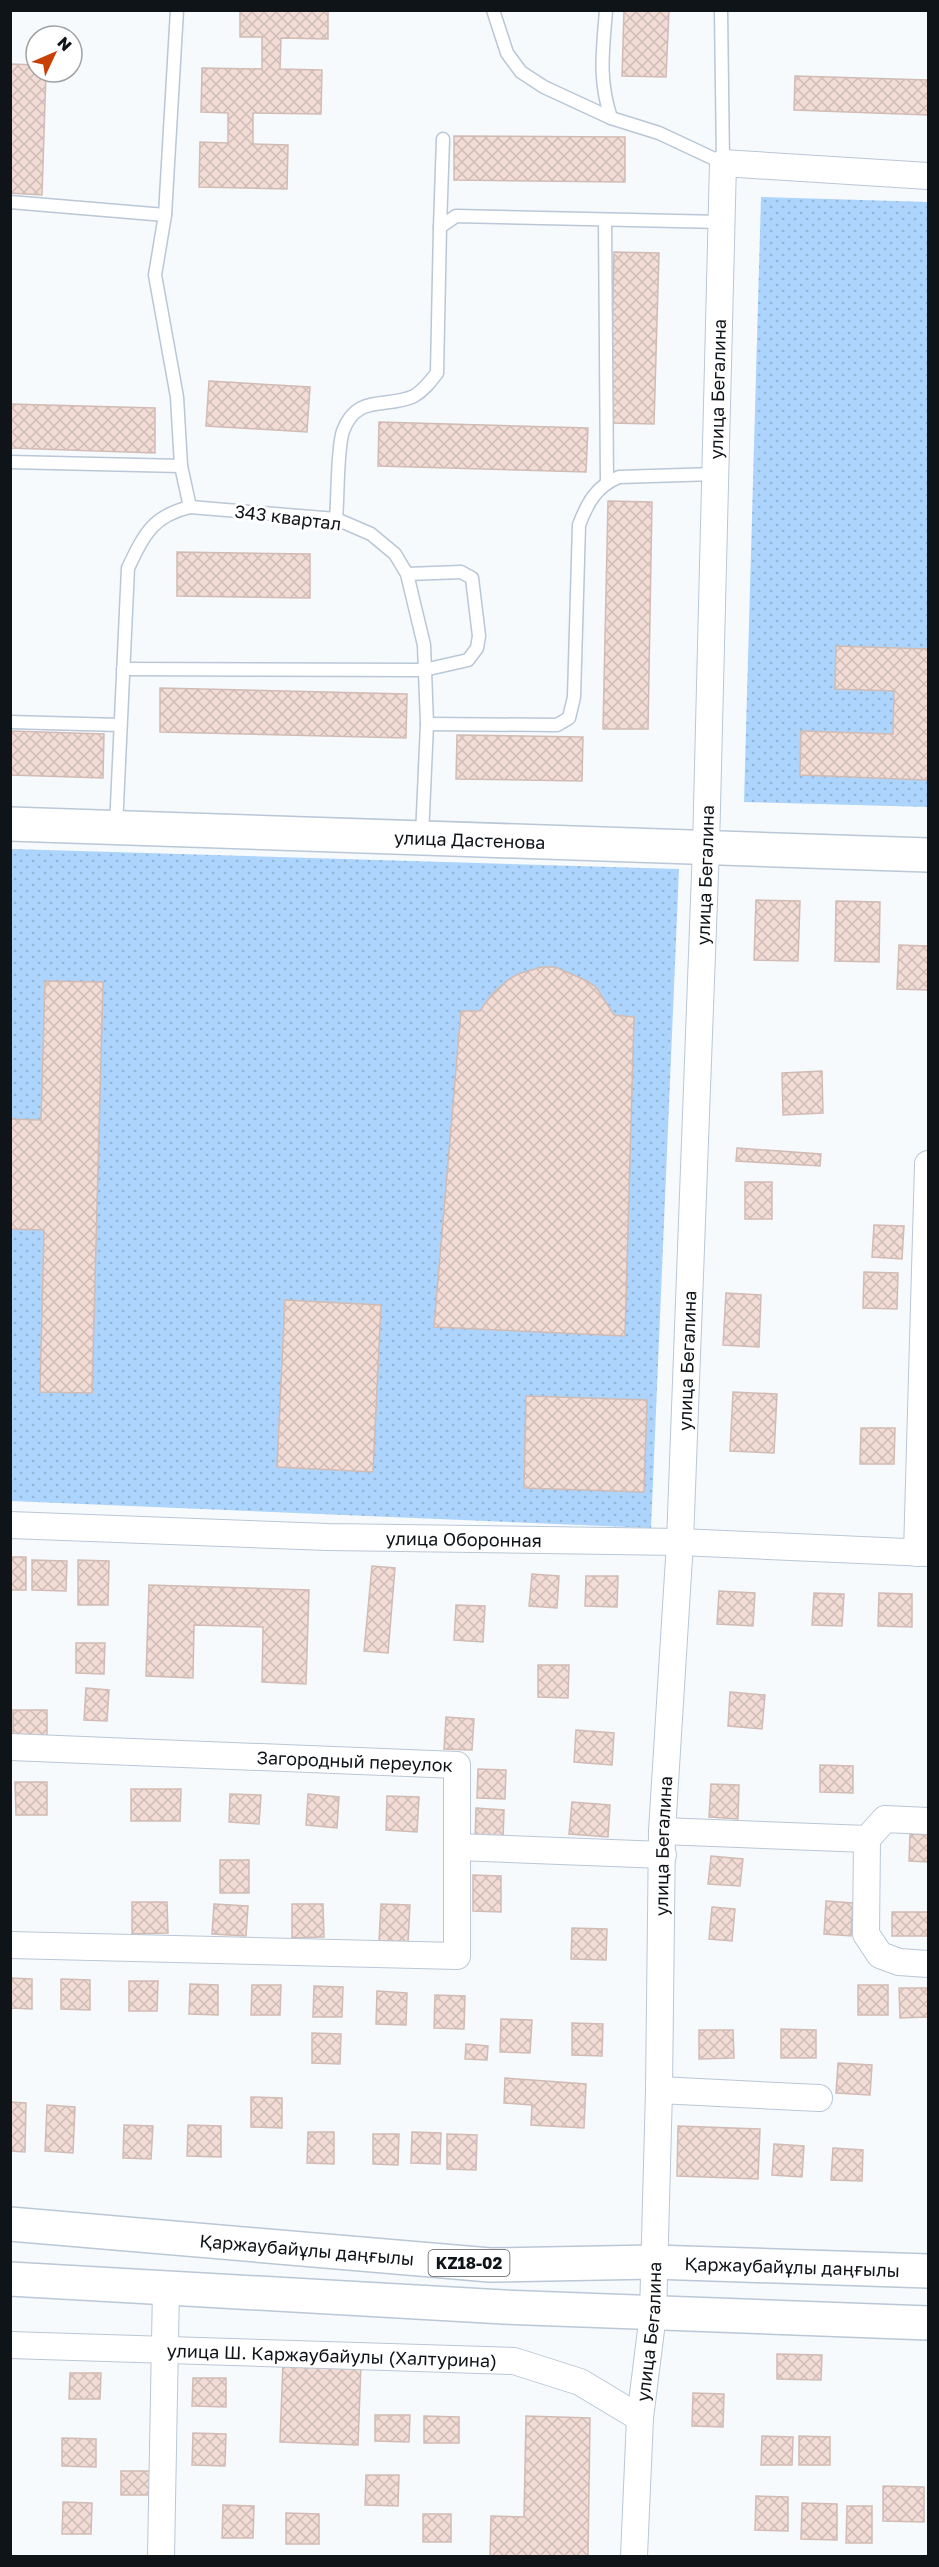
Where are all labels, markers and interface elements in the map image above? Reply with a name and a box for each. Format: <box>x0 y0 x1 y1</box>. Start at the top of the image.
north arrow <box>24 24 84 84</box>
text: N <box>53 32 76 55</box>
street label: улица Бегалина <box>705 319 730 460</box>
street label: 343 квартал <box>233 500 343 534</box>
street label: улица Бегалина <box>691 805 718 946</box>
street label: улица Дастенова <box>394 826 546 853</box>
street label: улица Бегалина <box>673 1290 700 1431</box>
street label: улица Оборонная <box>385 1527 542 1551</box>
street label: Загородный переулок <box>256 1746 453 1776</box>
street label: улица Бегалина <box>650 1775 676 1916</box>
street label: Қаржаубайұлы даңғылы <box>199 2229 415 2269</box>
road number: KZ18-02 <box>428 2250 510 2276</box>
street label: Қаржаубайұлы даңғылы <box>684 2252 900 2281</box>
street label: улица Бегалина <box>631 2261 665 2403</box>
street label: улица Ш. Каржаубайулы (Халтурина) <box>166 2339 497 2371</box>

